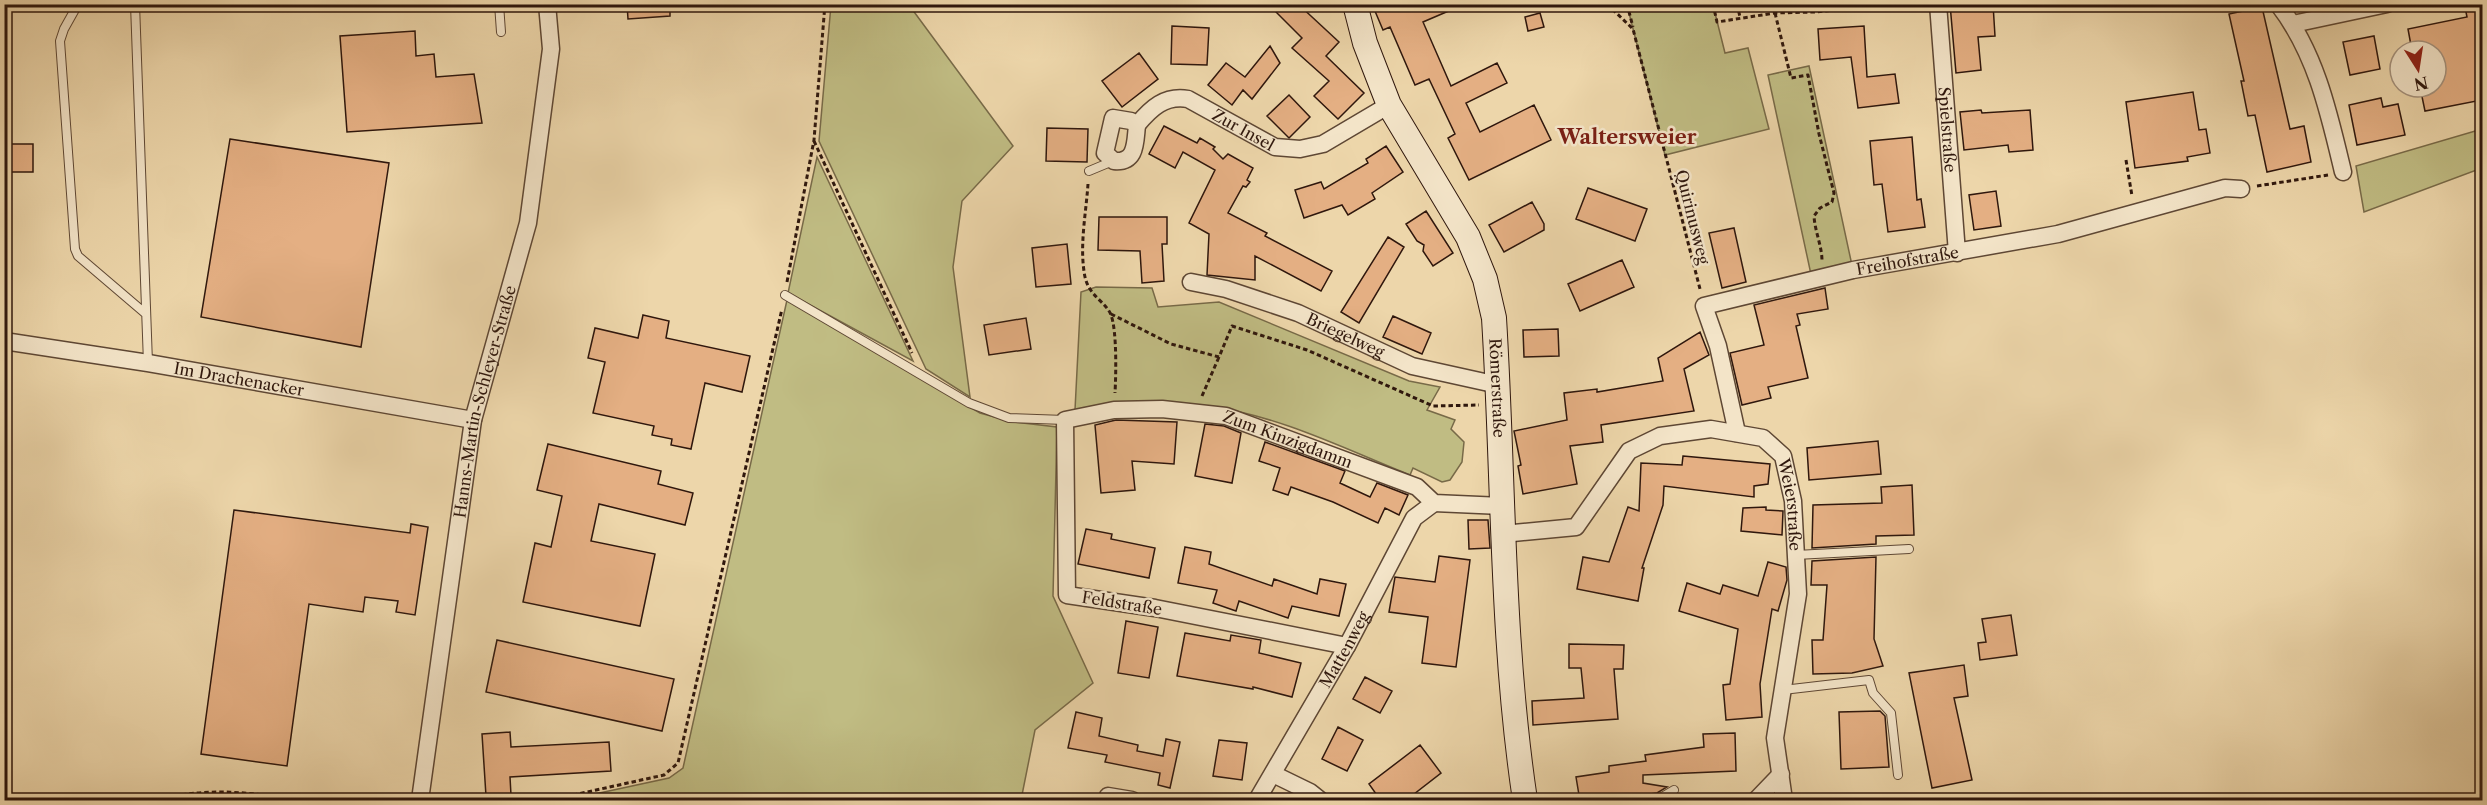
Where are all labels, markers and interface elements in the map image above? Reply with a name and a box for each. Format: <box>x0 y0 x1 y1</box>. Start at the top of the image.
north arrow <box>2388 39 2448 99</box>
text: N <box>2412 72 2430 95</box>
street label: Spielstraße <box>1934 86 1961 173</box>
street label: Zur Insel <box>1209 104 1278 155</box>
district label: Waltersweier <box>1556 125 1697 149</box>
street label: Quirinusweg <box>1672 168 1715 267</box>
street label: Freihofstraße <box>1855 242 1960 279</box>
street label: Hanns-Martin-Schleyer-Straße <box>449 283 520 519</box>
street label: Briegelweg <box>1303 308 1388 362</box>
street label: Römerstraße <box>1485 338 1510 438</box>
street label: Im Drachenacker <box>172 358 306 400</box>
street label: Zum Kinzigdamm <box>1220 406 1355 472</box>
street label: Weierstraße <box>1774 455 1806 552</box>
street label: Feldstraße <box>1080 587 1164 619</box>
street label: Mattenweg <box>1315 607 1374 691</box>

